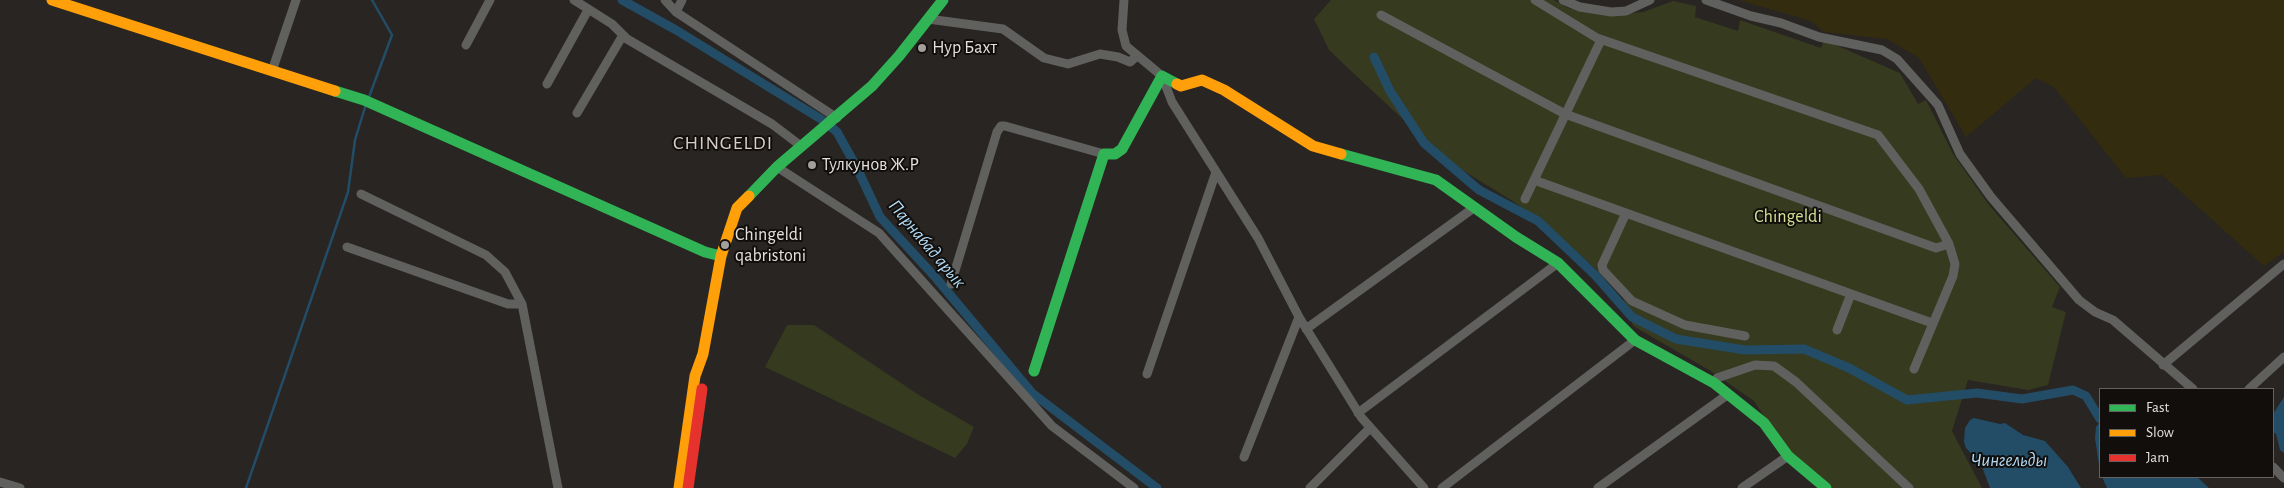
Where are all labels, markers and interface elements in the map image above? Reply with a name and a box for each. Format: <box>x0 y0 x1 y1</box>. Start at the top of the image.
place label: Нур Бахт <box>932 37 997 59</box>
marker: Нур Бахт <box>916 42 928 54</box>
district label: CHINGELDI <box>672 131 774 155</box>
place label: Тулкунов Ж.Р <box>822 154 919 176</box>
marker: Тулкунов Ж.Р <box>806 159 818 171</box>
water label: Парнабад арык <box>883 195 971 293</box>
park label: Chingeldi <box>1754 206 1822 228</box>
place label: Chingeldi qabristoni <box>735 224 806 266</box>
marker: Chingeldi qabristoni <box>719 239 731 251</box>
legend <box>2099 388 2274 478</box>
text: Fast <box>2146 400 2169 415</box>
text: Slow <box>2146 425 2174 440</box>
water label: Чингельды <box>1971 449 2047 471</box>
text: Jam <box>2146 450 2169 465</box>

